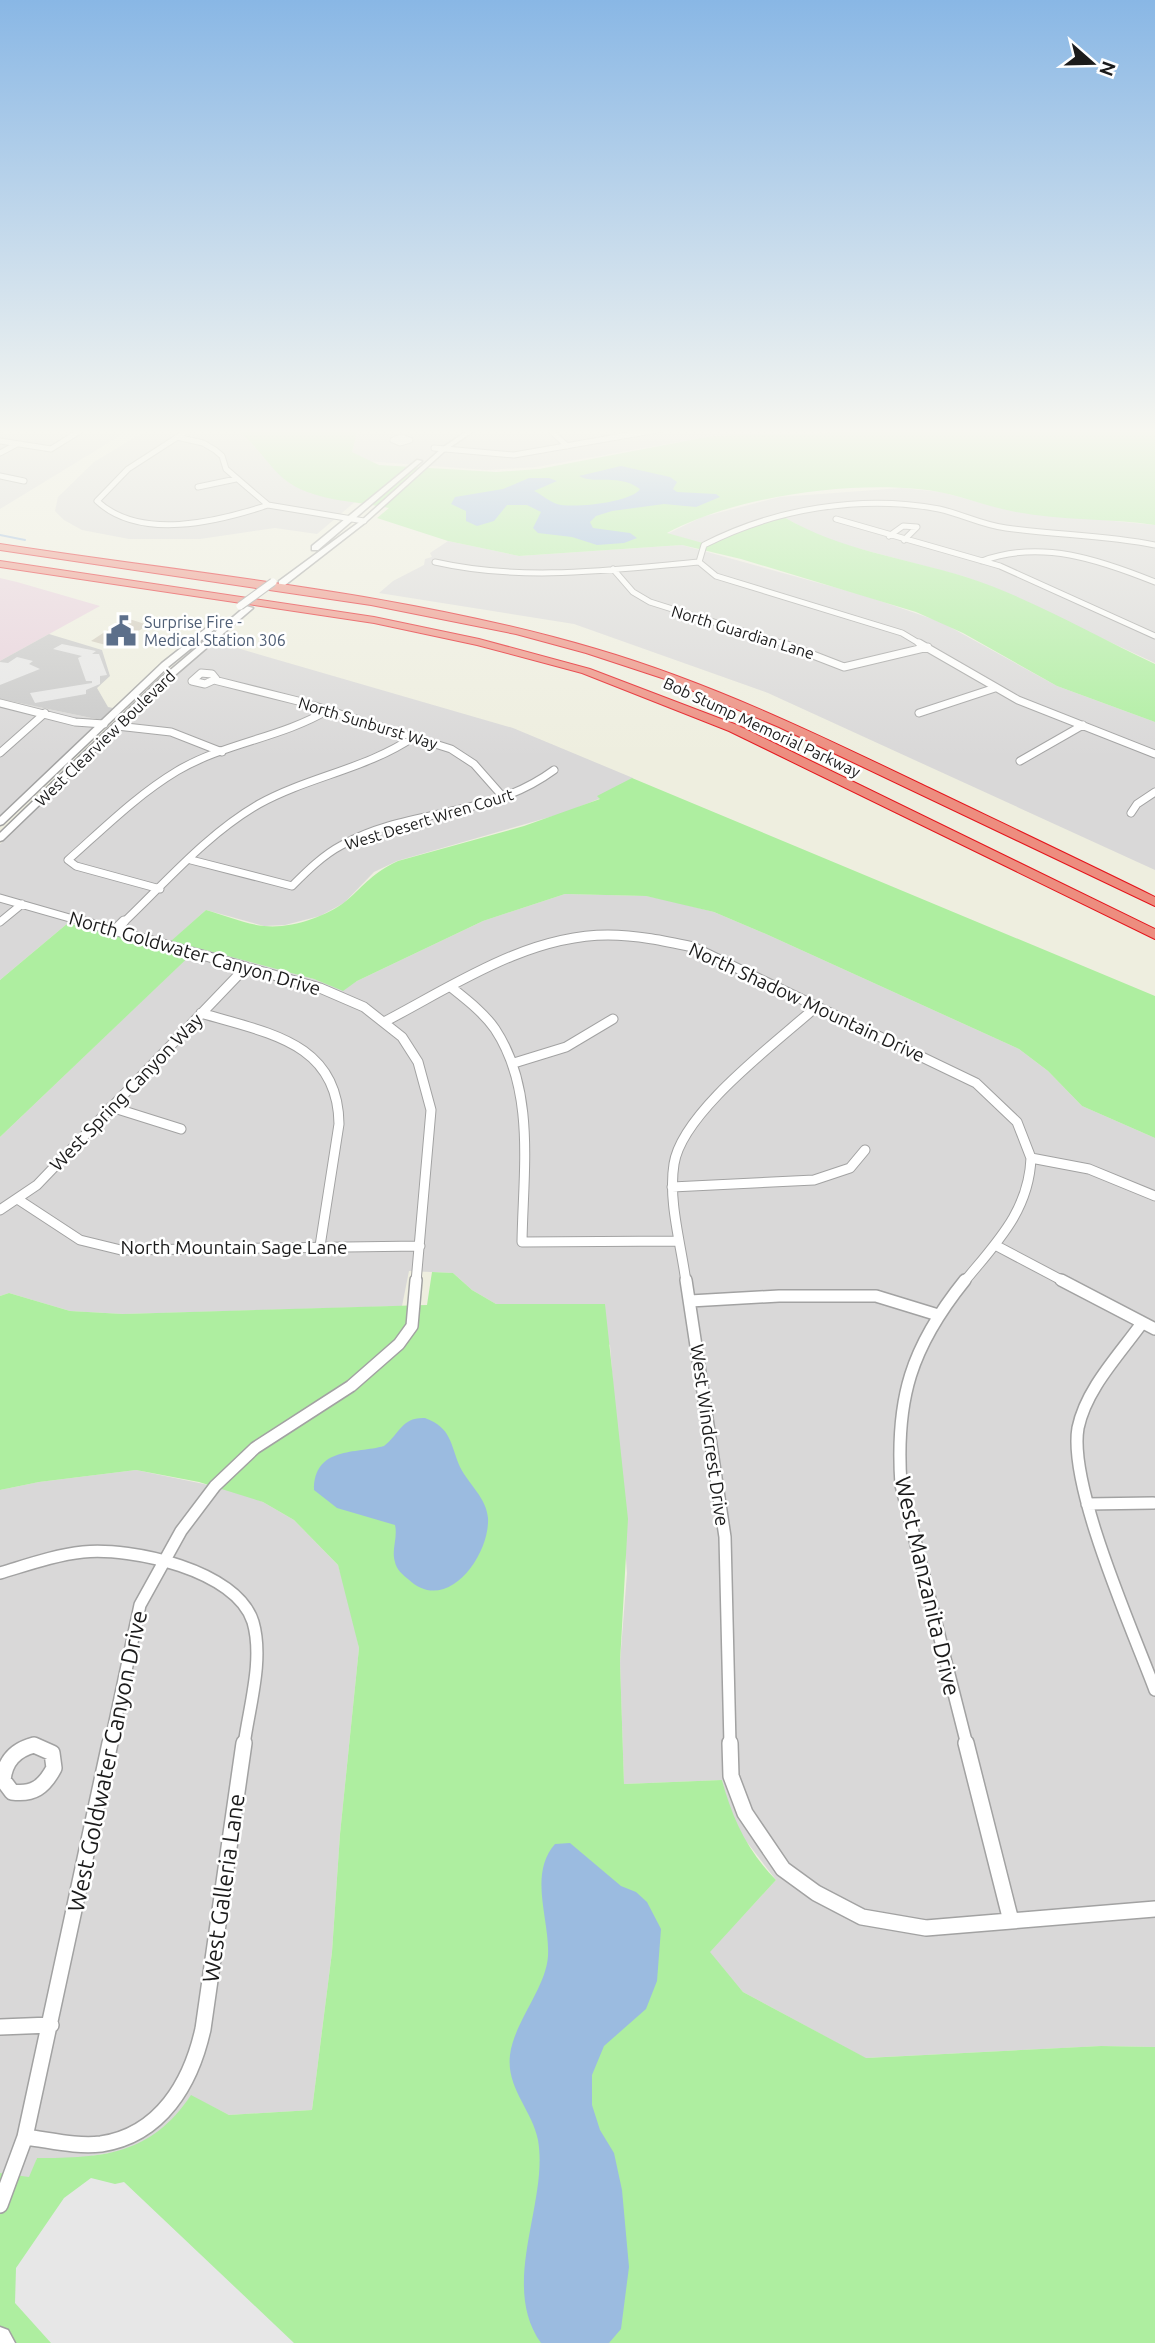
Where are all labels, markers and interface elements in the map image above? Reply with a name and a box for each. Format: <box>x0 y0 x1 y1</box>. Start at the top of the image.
north arrow <box>1057 28 1127 98</box>
text: N <box>1095 58 1121 79</box>
street label: North Guardian Lane <box>669 602 817 662</box>
place label: Surprise Fire - Medical Station 306 <box>144 613 286 649</box>
public building icon: Surprise Fire - Medical Station 306 <box>104 614 138 648</box>
street label: West Clearview Boulevard <box>31 666 179 810</box>
street label: Bob Stump Memorial Parkway <box>661 673 864 781</box>
street label: North Sunburst Way <box>296 693 440 753</box>
street label: West Desert Wren Court <box>343 785 516 853</box>
street label: North Goldwater Canyon Drive <box>67 906 323 1000</box>
street label: North Shadow Mountain Drive <box>686 938 928 1066</box>
street label: West Spring Canyon Way <box>45 1009 207 1175</box>
street label: North Mountain Sage Lane <box>120 1236 348 1258</box>
street label: West Windcrest Drive <box>686 1342 734 1528</box>
street label: West Manzanita Drive <box>891 1474 965 1698</box>
street label: West Goldwater Canyon Drive <box>63 1608 151 1914</box>
street label: West Galleria Lane <box>197 1792 249 1984</box>

